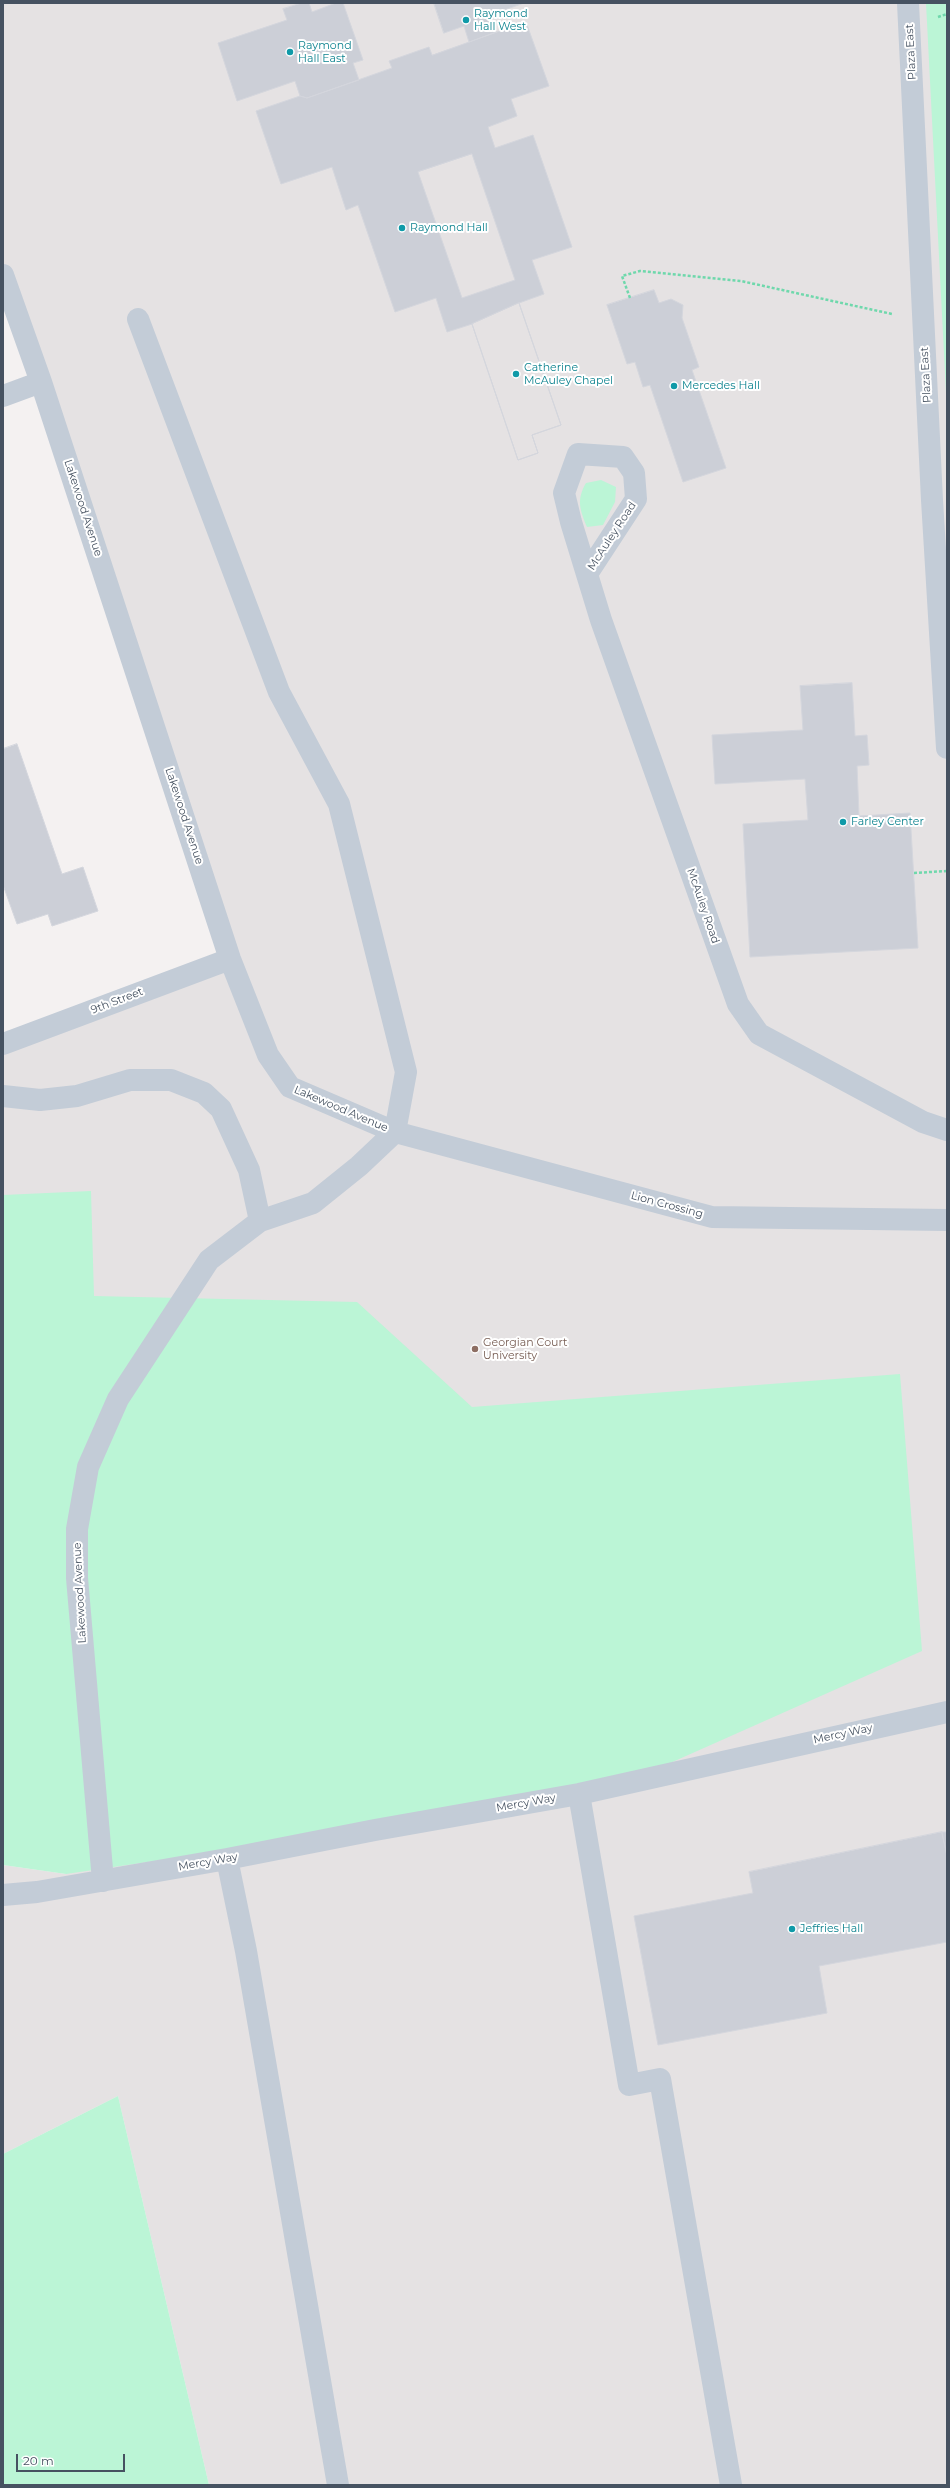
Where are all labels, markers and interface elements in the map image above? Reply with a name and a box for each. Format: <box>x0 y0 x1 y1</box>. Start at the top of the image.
place label: Raymond Hall West <box>474 7 528 33</box>
marker: Raymond Hall West <box>461 15 471 25</box>
street label: Plaza East <box>903 24 919 80</box>
place label: Raymond Hall East <box>298 39 352 65</box>
marker: Raymond Hall East <box>285 47 295 57</box>
place label: Raymond Hall <box>410 221 488 235</box>
marker: Raymond Hall <box>397 223 407 233</box>
street label: Plaza East <box>918 347 934 403</box>
place label: Catherine McAuley Chapel <box>524 361 613 387</box>
marker: Catherine McAuley Chapel <box>511 369 521 379</box>
place label: Mercedes Hall <box>682 379 760 393</box>
marker: Mercedes Hall <box>669 381 679 391</box>
street label: Lakewood Avenue <box>61 458 105 558</box>
street label: McAuley Road <box>585 499 639 573</box>
street label: Lakewood Avenue <box>162 766 206 866</box>
place label: Farley Center <box>851 815 924 829</box>
marker: Farley Center <box>838 817 848 827</box>
street label: McAuley Road <box>684 867 722 945</box>
street label: 9th Street <box>89 985 145 1017</box>
street label: Lakewood Avenue <box>292 1083 390 1135</box>
street label: Lion Crossing <box>629 1189 705 1221</box>
place label: Georgian Court University <box>483 1336 567 1362</box>
marker: Georgian Court University <box>470 1344 480 1354</box>
street label: Lakewood Avenue <box>71 1542 89 1644</box>
street label: Mercy Way <box>812 1721 874 1747</box>
street label: Mercy Way <box>495 1791 557 1815</box>
street label: Mercy Way <box>177 1850 239 1874</box>
place label: Jeffries Hall <box>800 1922 863 1936</box>
marker: Jeffries Hall <box>787 1924 797 1934</box>
scale bar <box>18 2446 127 2472</box>
text: 20 m <box>23 2453 54 2468</box>

